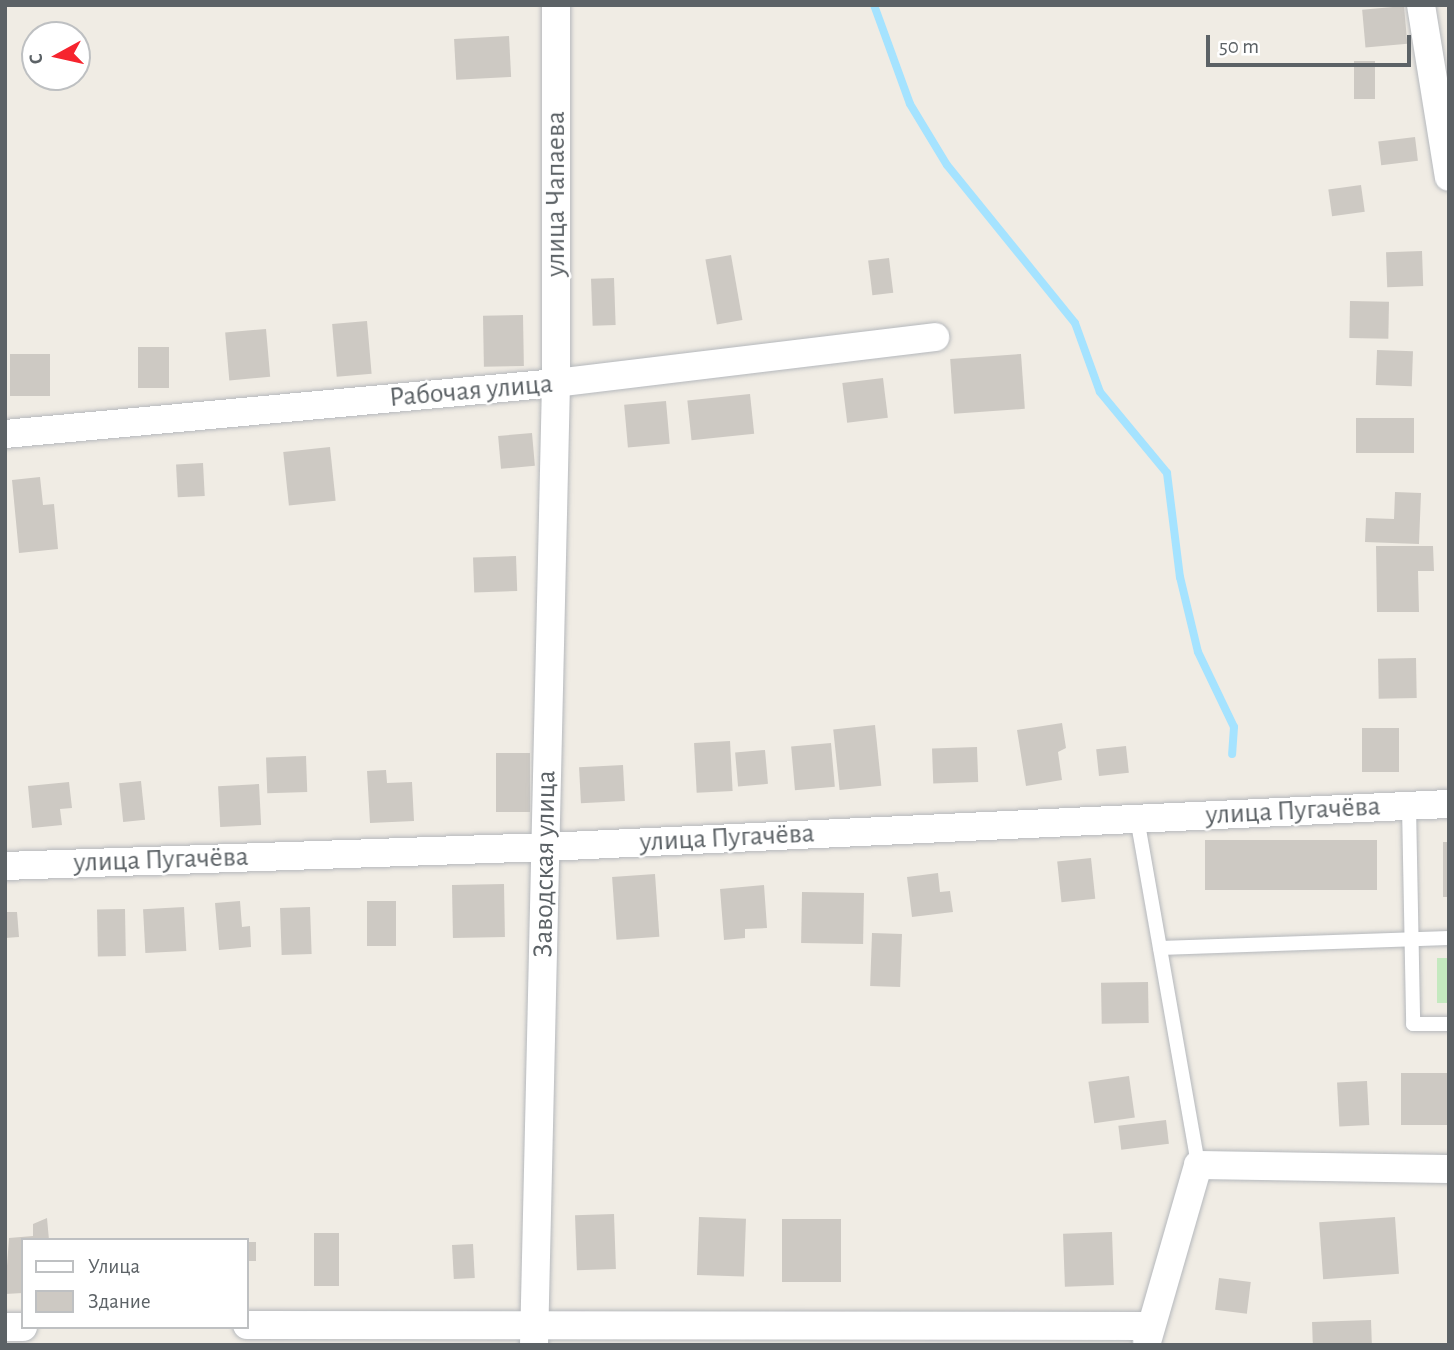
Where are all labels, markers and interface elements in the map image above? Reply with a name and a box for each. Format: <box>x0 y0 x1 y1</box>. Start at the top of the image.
north arrow <box>21 21 91 91</box>
scale bar <box>1209 21 1414 65</box>
text: 50 m <box>1219 36 1259 57</box>
text: С <box>27 52 47 65</box>
street label: улица Чапаева <box>539 111 573 277</box>
street label: Рабочая улица <box>388 367 554 415</box>
street label: Заводская улица <box>527 770 563 958</box>
street label: улица Пугачёва <box>1205 790 1381 832</box>
street label: улица Пугачёва <box>639 817 815 859</box>
street label: улица Пугачёва <box>73 840 249 880</box>
legend <box>21 1238 248 1329</box>
text: Улица <box>88 1256 140 1277</box>
text: Здание <box>88 1291 151 1312</box>

